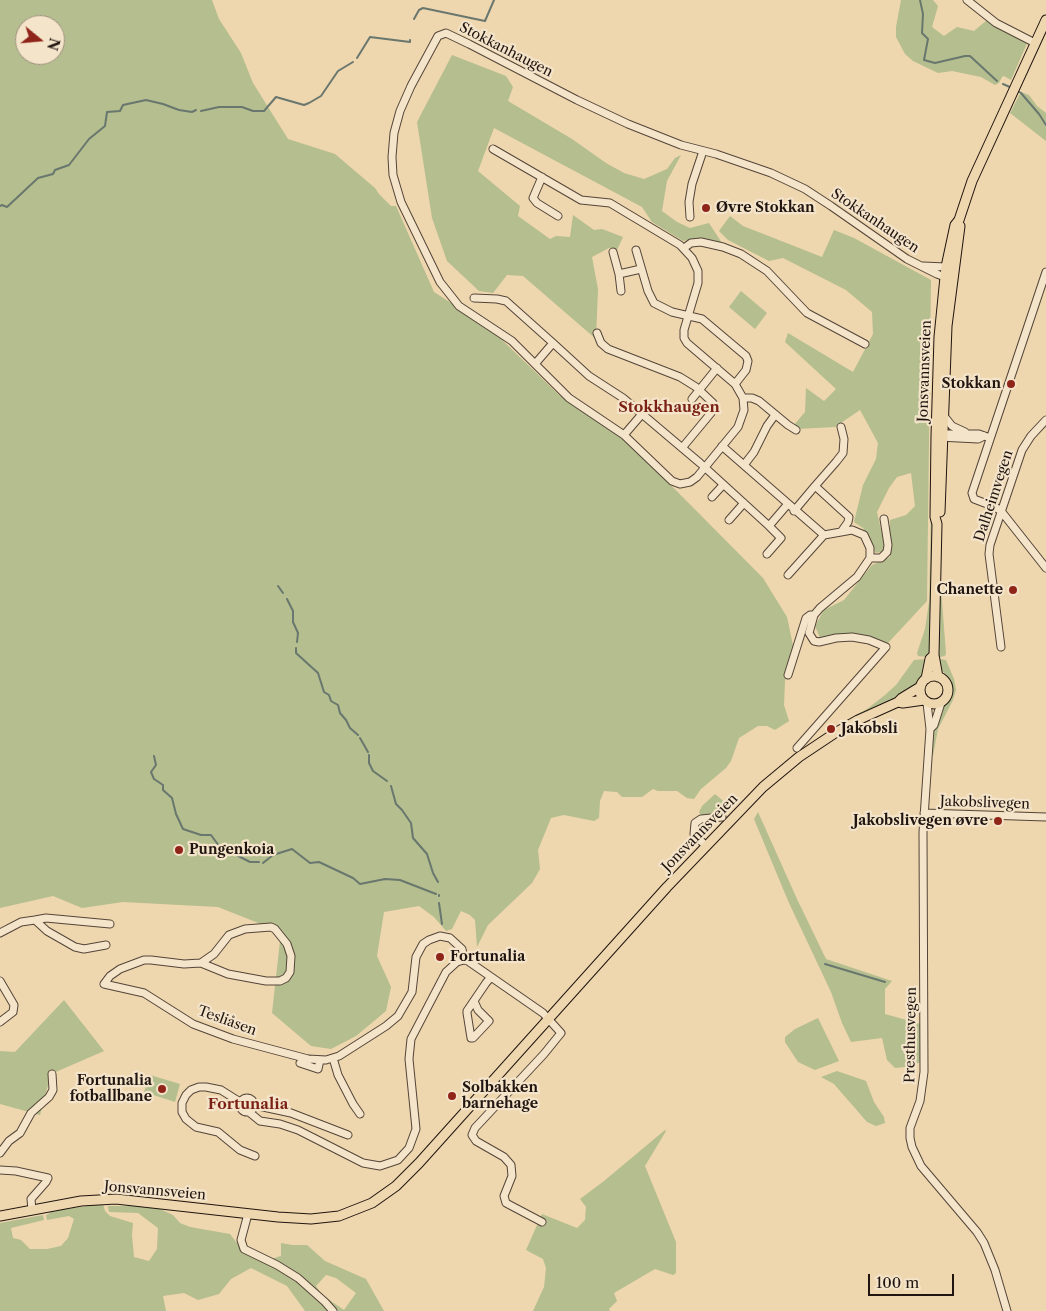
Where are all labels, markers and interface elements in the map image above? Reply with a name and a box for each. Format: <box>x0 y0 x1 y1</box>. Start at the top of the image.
north arrow <box>15 15 65 65</box>
street label: Stokkanhaugen <box>456 19 556 81</box>
text: N <box>43 36 64 53</box>
street label: Stokkanhaugen <box>828 185 922 257</box>
place label: Øvre Stokkan <box>716 200 815 216</box>
marker: Øvre Stokkan <box>700 202 712 214</box>
street label: Jonsvannsveien <box>915 320 935 422</box>
place label: Stokkan <box>942 376 1001 392</box>
marker: Stokkan <box>1005 378 1017 390</box>
district label: Stokkhaugen <box>618 399 720 417</box>
street label: Dalheimvegen <box>971 448 1017 544</box>
place label: Chanette <box>936 582 1003 598</box>
marker: Chanette <box>1007 584 1019 596</box>
place label: Jakobsli <box>841 721 898 737</box>
marker: Jakobsli <box>825 723 837 735</box>
street label: Jonsvannsveien <box>658 790 742 876</box>
street label: Jakobslivegen <box>940 793 1030 813</box>
place label: Jakobslivegen øvre <box>853 813 988 829</box>
marker: Jakobslivegen øvre <box>992 815 1004 827</box>
place label: Pungenkoia <box>189 842 274 858</box>
marker: Pungenkoia <box>173 844 185 856</box>
place label: Fortunalia <box>450 949 525 965</box>
marker: Fortunalia <box>434 951 446 963</box>
street label: Presthusvegen <box>902 987 920 1083</box>
street label: Tesliåsen <box>195 1003 259 1039</box>
place label: Fortunalia fotballbane <box>70 1073 152 1106</box>
place label: Solbakken barnehage <box>462 1080 538 1112</box>
marker: Fortunalia fotballbane <box>156 1083 168 1095</box>
marker: Solbakken barnehage <box>446 1090 458 1102</box>
district label: Fortunalia <box>208 1096 288 1114</box>
street label: Jonsvannsveien <box>103 1178 207 1204</box>
scale bar <box>871 1264 957 1296</box>
text: 100 m <box>876 1273 919 1292</box>

